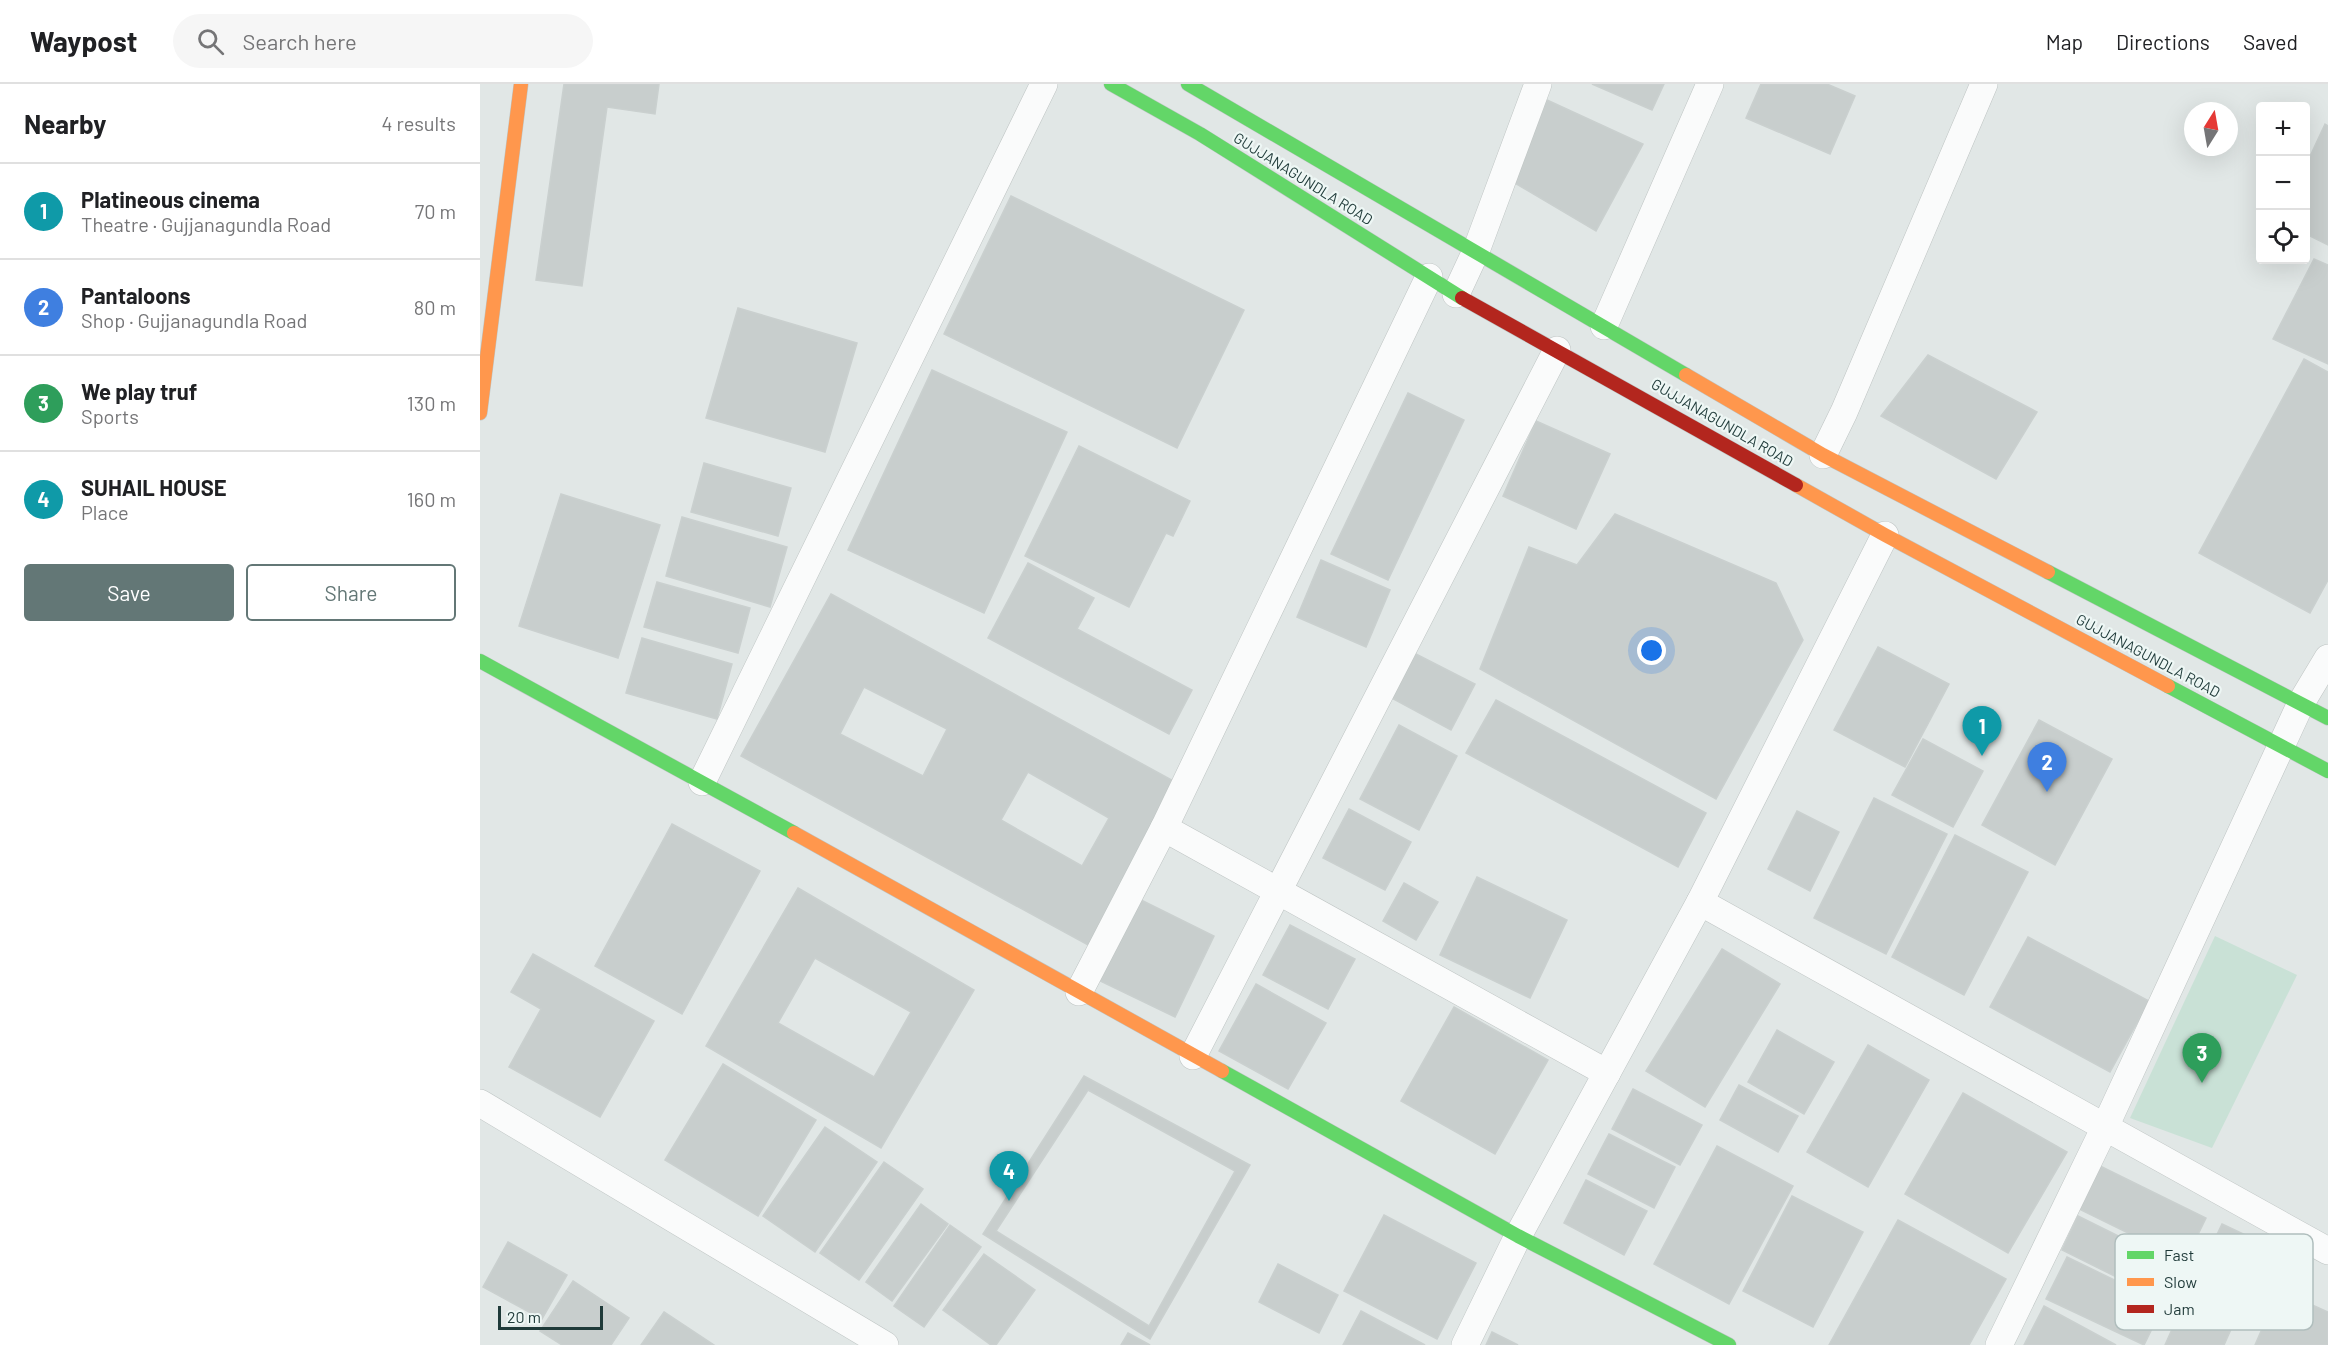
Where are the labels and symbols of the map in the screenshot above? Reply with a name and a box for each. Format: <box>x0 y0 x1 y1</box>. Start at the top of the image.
north arrow <box>2184 102 2238 156</box>
street label: GUJJANAGUNDLA ROAD <box>1231 128 1376 228</box>
street label: GUJJANAGUNDLA ROAD <box>1648 374 1797 470</box>
street label: GUJJANAGUNDLA ROAD <box>2073 609 2224 701</box>
your location <box>1637 636 1666 665</box>
pin: 1 <box>1962 706 2002 756</box>
pin: 2 <box>2028 742 2066 792</box>
pin: 3 <box>2182 1034 2222 1083</box>
pin: 4 <box>990 1152 1028 1201</box>
legend <box>2115 1234 2313 1330</box>
text: Fast <box>2164 1245 2194 1264</box>
text: Slow <box>2164 1272 2197 1291</box>
text: Jam <box>2164 1299 2195 1318</box>
scale bar <box>498 1303 603 1330</box>

